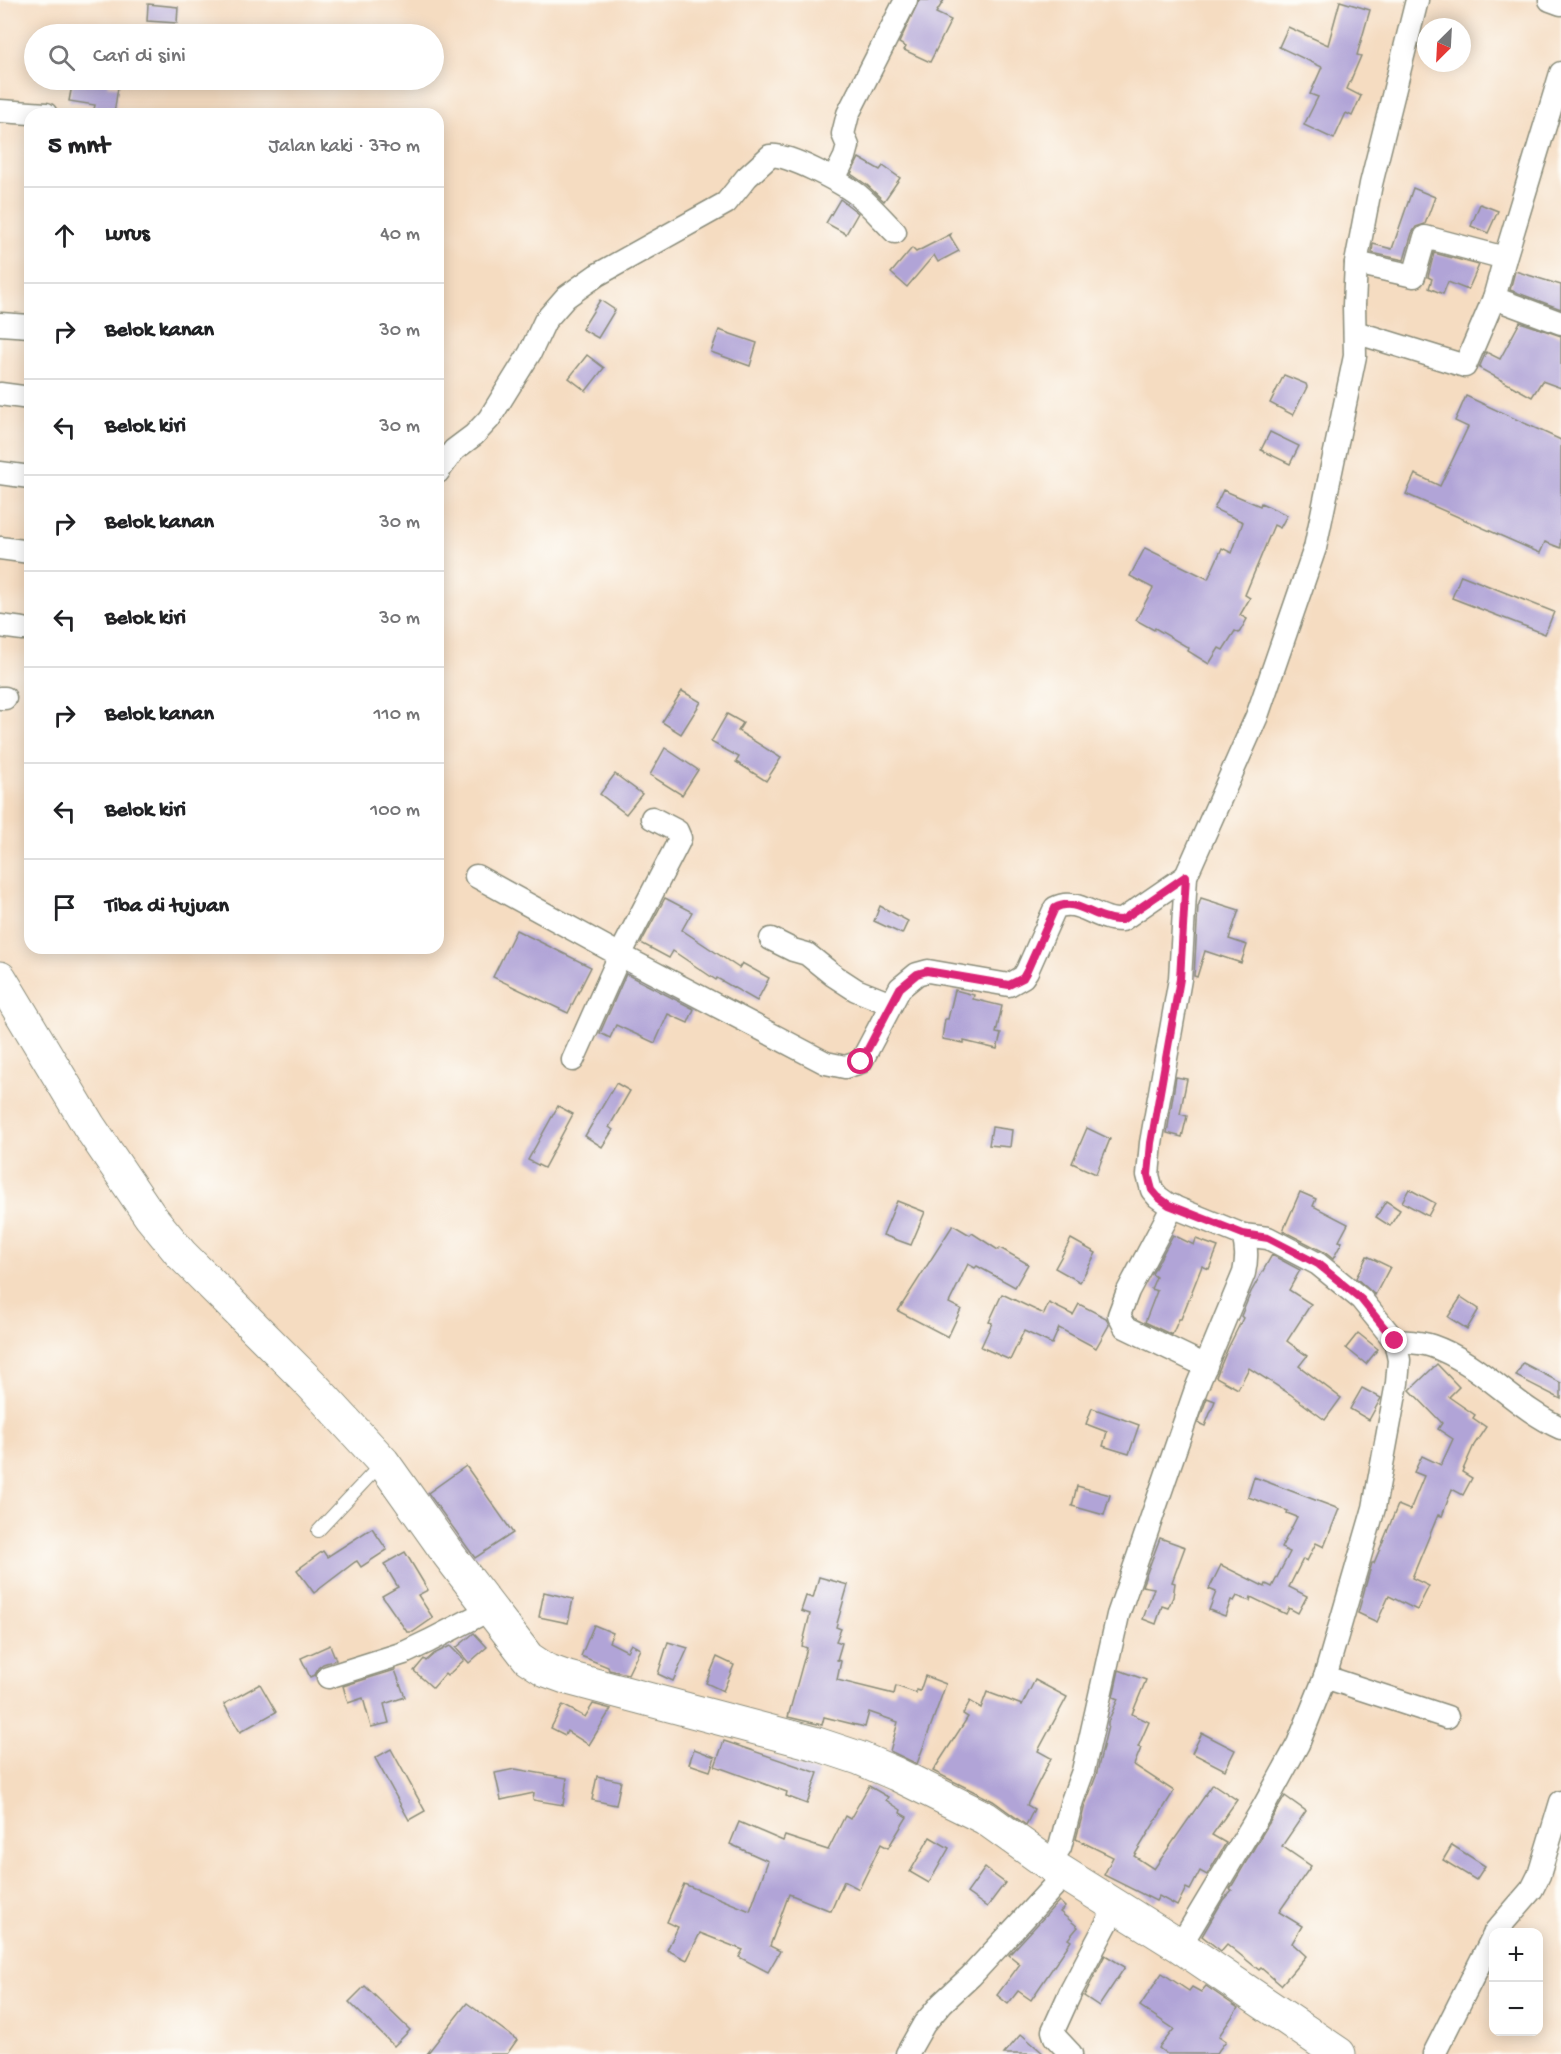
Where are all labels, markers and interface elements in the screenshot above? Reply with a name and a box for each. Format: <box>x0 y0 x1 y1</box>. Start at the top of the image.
north arrow <box>1417 18 1471 72</box>
search box <box>24 24 444 90</box>
icon: search <box>45 41 78 74</box>
text: Cari di sini <box>93 44 186 70</box>
text: 5 mnt <box>48 132 109 163</box>
text: Jalan kaki · 370 m <box>268 136 420 159</box>
icon: ahead <box>48 219 81 252</box>
text: Lurus <box>105 222 150 248</box>
text: 40 m <box>380 224 420 247</box>
icon: right <box>48 315 81 348</box>
text: Belok kanan <box>105 318 214 344</box>
text: 30 m <box>379 320 420 343</box>
icon: left <box>48 411 81 444</box>
text: Belok kiri <box>105 414 186 440</box>
text: 30 m <box>379 416 420 439</box>
icon: right <box>48 507 81 540</box>
text: Belok kanan <box>105 510 214 536</box>
text: 30 m <box>379 512 420 535</box>
icon: left <box>48 603 81 636</box>
text: Belok kiri <box>105 606 186 632</box>
text: 30 m <box>379 608 420 631</box>
icon: right <box>48 699 81 732</box>
text: Belok kanan <box>105 702 214 728</box>
text: 110 m <box>374 704 420 727</box>
icon: left <box>48 795 81 828</box>
text: Belok kiri <box>105 798 186 824</box>
text: 100 m <box>370 800 420 823</box>
icon: arrive <box>48 891 81 924</box>
text: Tiba di tujuan <box>105 894 229 920</box>
route start <box>847 1048 873 1074</box>
route end <box>1381 1327 1407 1353</box>
map controls <box>1489 1928 1543 2036</box>
button: + <box>1489 1928 1543 1982</box>
button: − <box>1489 1982 1543 2036</box>

